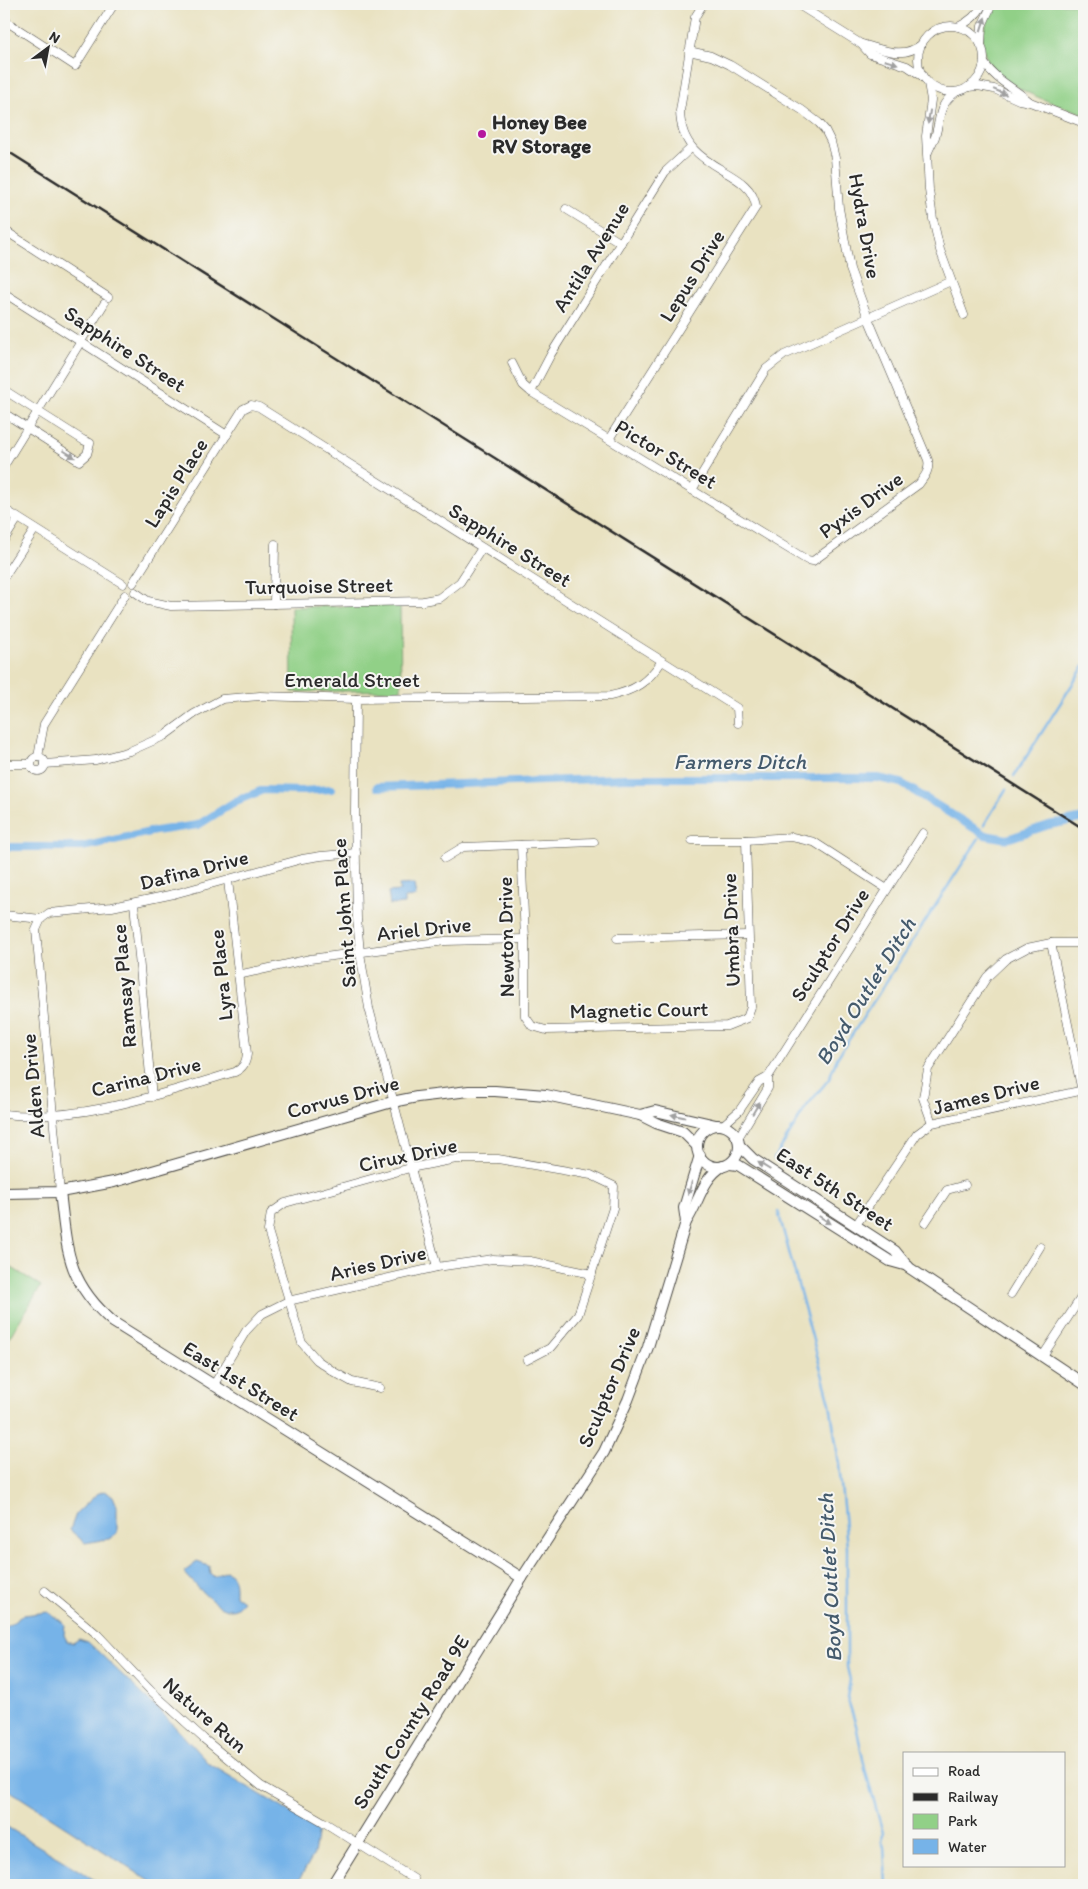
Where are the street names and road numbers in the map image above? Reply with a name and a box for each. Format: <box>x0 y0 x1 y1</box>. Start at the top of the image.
street label: Hydra Drive <box>844 171 887 281</box>
street label: Antila Avenue <box>547 197 634 316</box>
street label: Lepus Drive <box>653 225 730 326</box>
street label: Sapphire Street <box>60 300 191 397</box>
street label: Pictor Street <box>611 413 722 494</box>
street label: Lapis Place <box>138 433 213 532</box>
street label: Pyxis Drive <box>814 466 908 544</box>
street label: Sapphire Street <box>444 497 576 592</box>
street label: Turquoise Street <box>245 572 393 599</box>
street label: Emerald Street <box>284 667 420 692</box>
street label: Saint John Place <box>326 837 361 989</box>
street label: Dafina Drive <box>137 844 251 895</box>
street label: Umbra Drive <box>716 873 745 987</box>
street label: Newton Drive <box>492 876 519 998</box>
street label: Sculptor Drive <box>785 883 874 1006</box>
street label: Ariel Drive <box>375 911 473 946</box>
street label: Ramsay Place <box>106 923 141 1049</box>
street label: Lyra Place <box>203 928 238 1022</box>
street label: Magnetic Court <box>569 996 709 1023</box>
street label: Alden Drive <box>15 1033 50 1139</box>
street label: Carina Drive <box>88 1051 203 1102</box>
street label: James Drive <box>930 1069 1042 1120</box>
street label: Corvus Drive <box>284 1070 402 1124</box>
street label: Cirux Drive <box>356 1132 459 1177</box>
street label: East 5th Street <box>772 1141 899 1236</box>
street label: Aries Drive <box>327 1239 429 1286</box>
street label: Sculptor Drive <box>572 1323 645 1451</box>
street label: East 1st Street <box>179 1335 304 1426</box>
street label: South County Road 9E <box>347 1630 474 1813</box>
street label: Nature Run <box>158 1671 253 1758</box>

